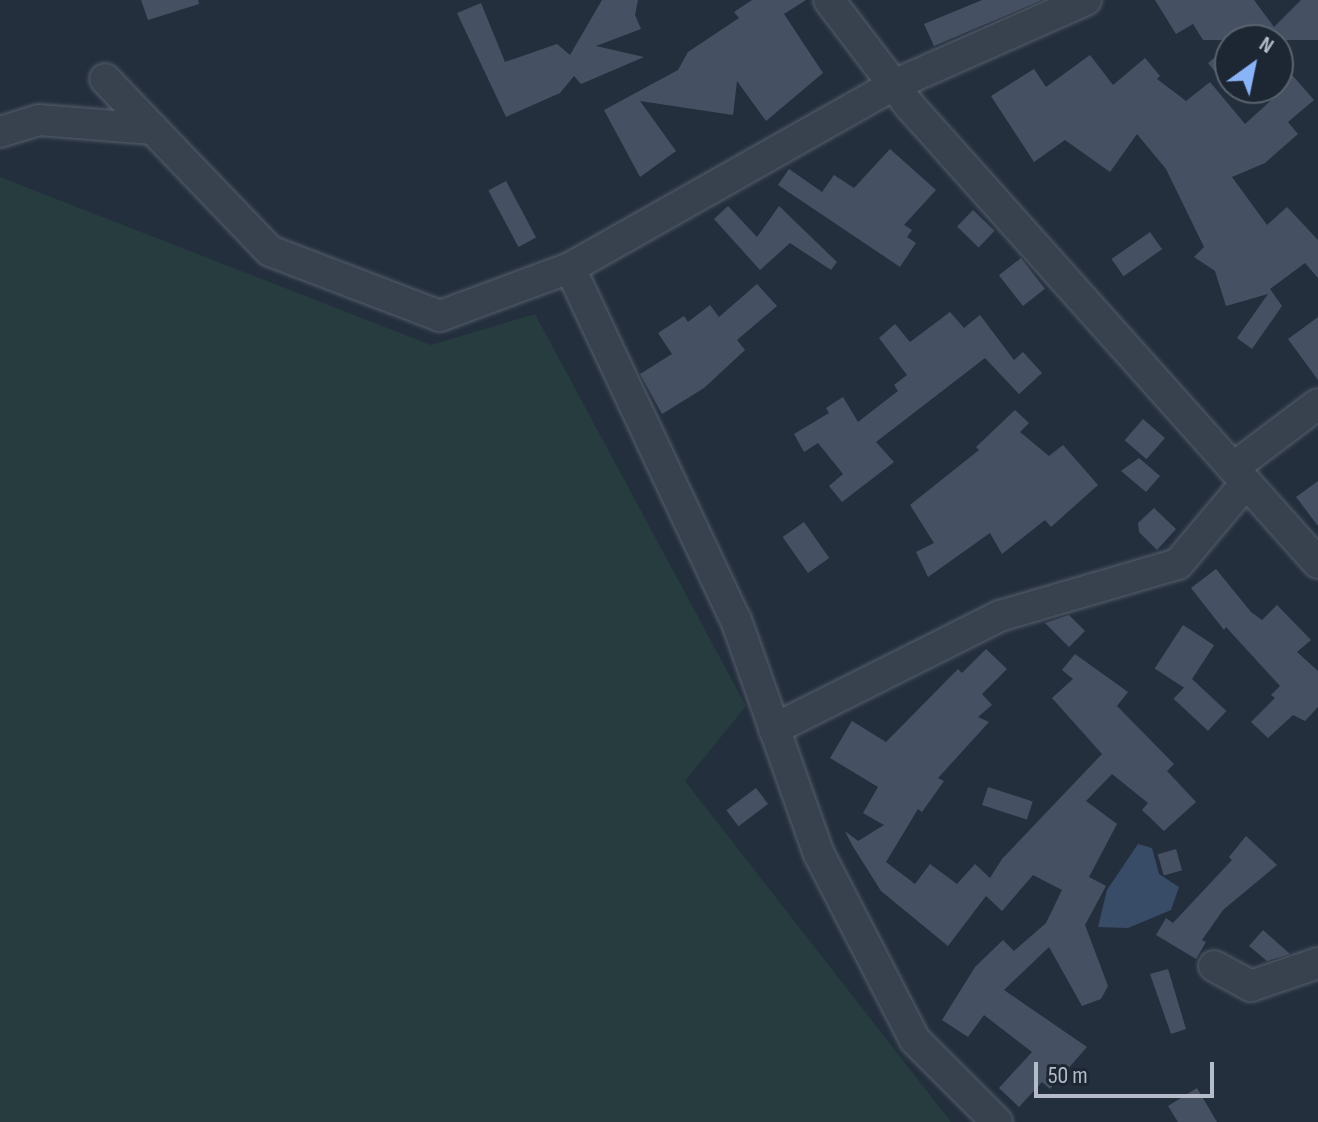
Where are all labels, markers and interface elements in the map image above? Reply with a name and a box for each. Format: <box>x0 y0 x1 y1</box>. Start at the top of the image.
north arrow <box>1214 24 1294 104</box>
text: N <box>1254 31 1279 60</box>
scale bar <box>1038 1046 1218 1096</box>
text: 50 m <box>1048 1061 1088 1090</box>

